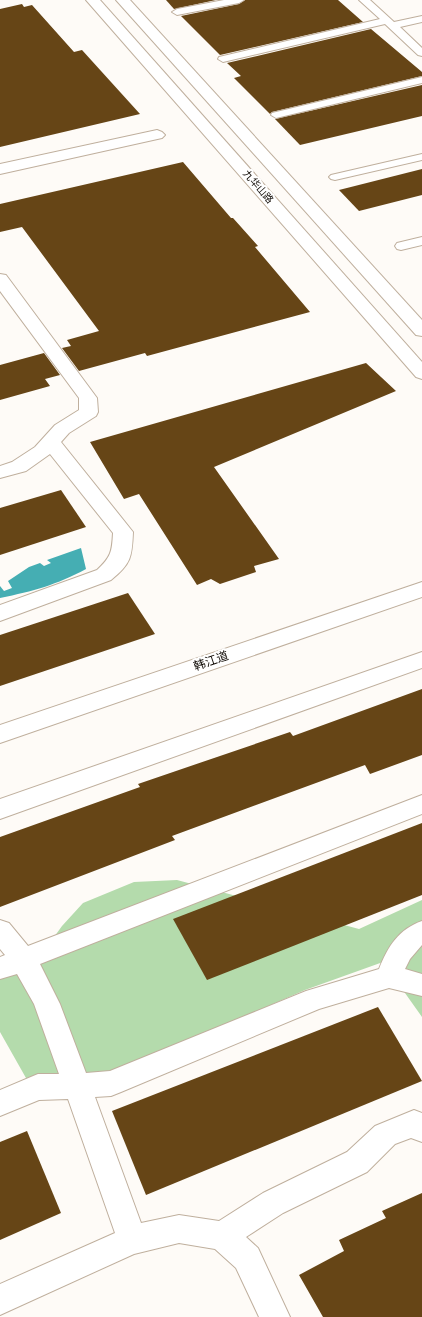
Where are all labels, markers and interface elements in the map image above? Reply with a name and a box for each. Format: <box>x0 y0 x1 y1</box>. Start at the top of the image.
street label: 九华山路 <box>241 168 276 205</box>
street label: 韩江道 <box>192 649 230 673</box>

